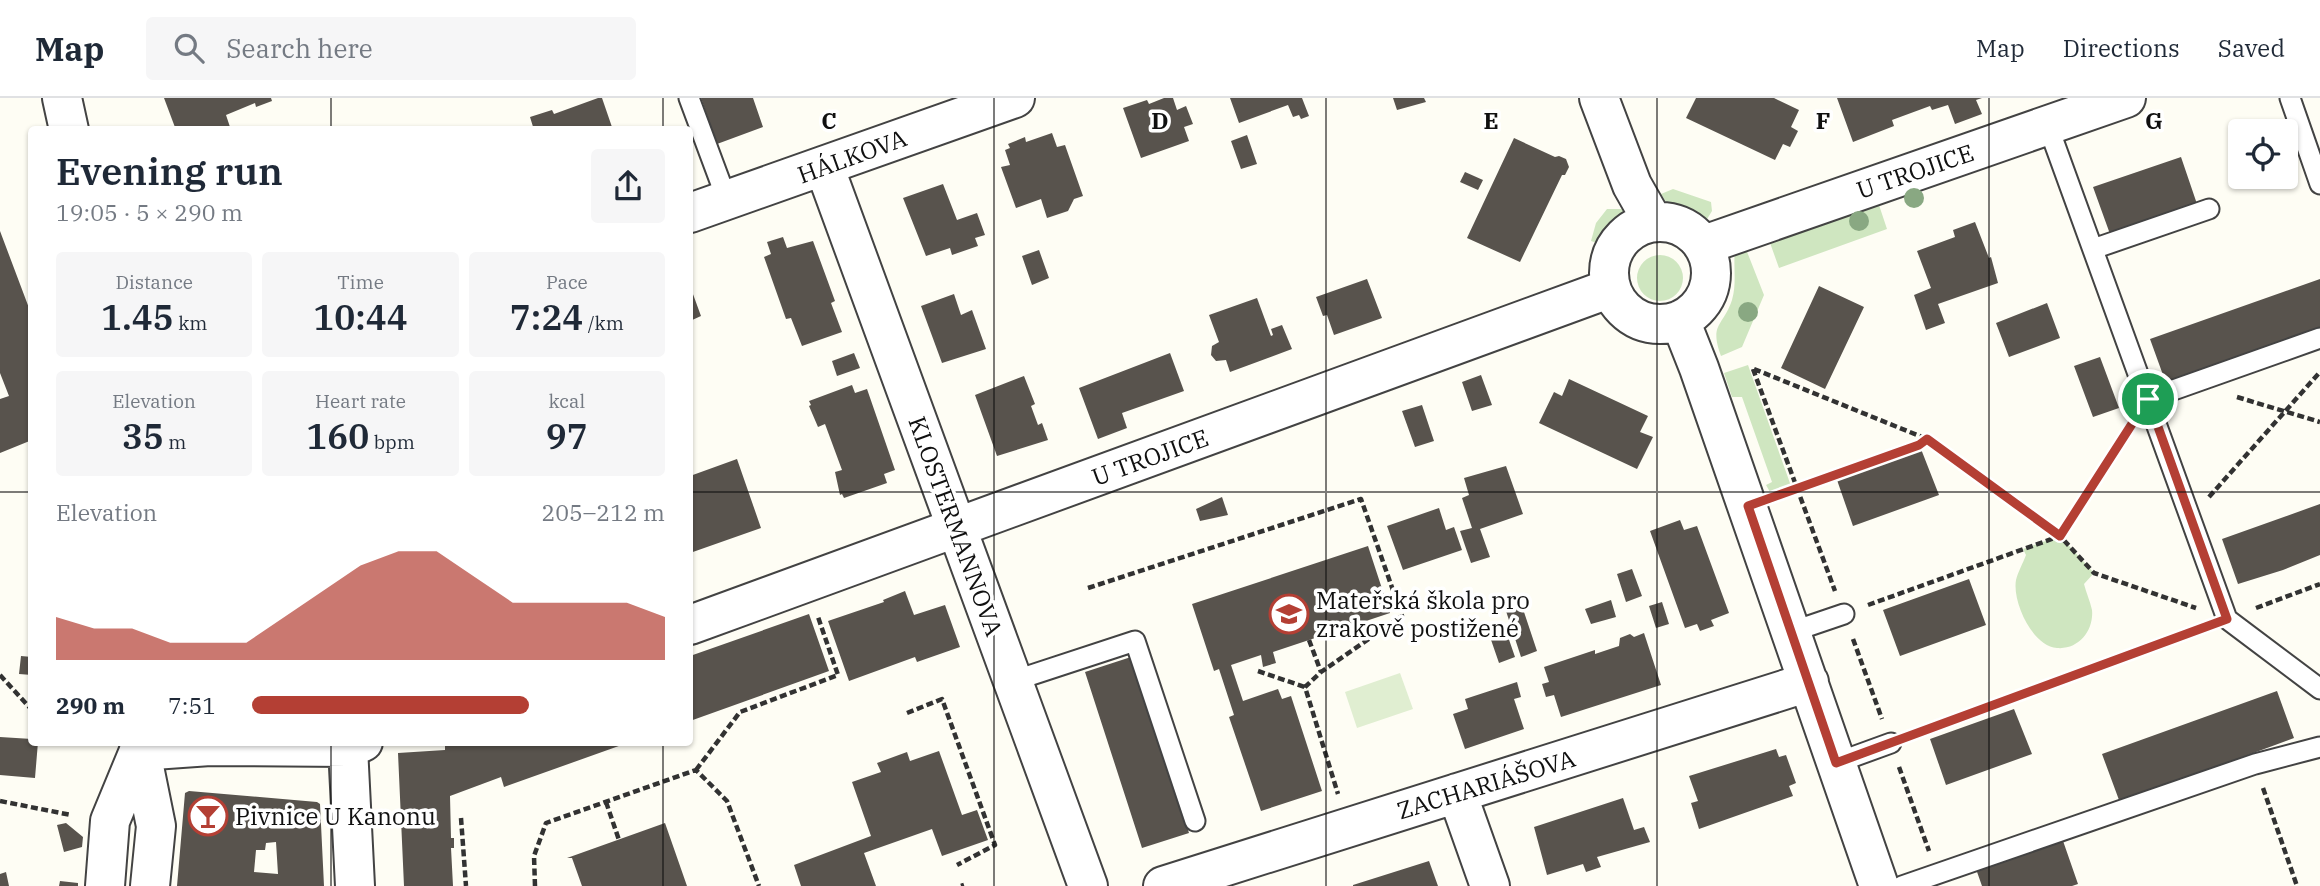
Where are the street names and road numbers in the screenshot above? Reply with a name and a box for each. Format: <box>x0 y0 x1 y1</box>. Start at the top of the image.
street label: HÁLKOVA <box>793 121 911 191</box>
street label: U TROJICE <box>1852 136 1978 206</box>
street label: KLOSTERMANNOVA <box>901 412 1011 641</box>
street label: U TROJICE <box>1087 421 1213 493</box>
street label: ZACHARIÁŠOVA <box>1393 742 1580 826</box>

